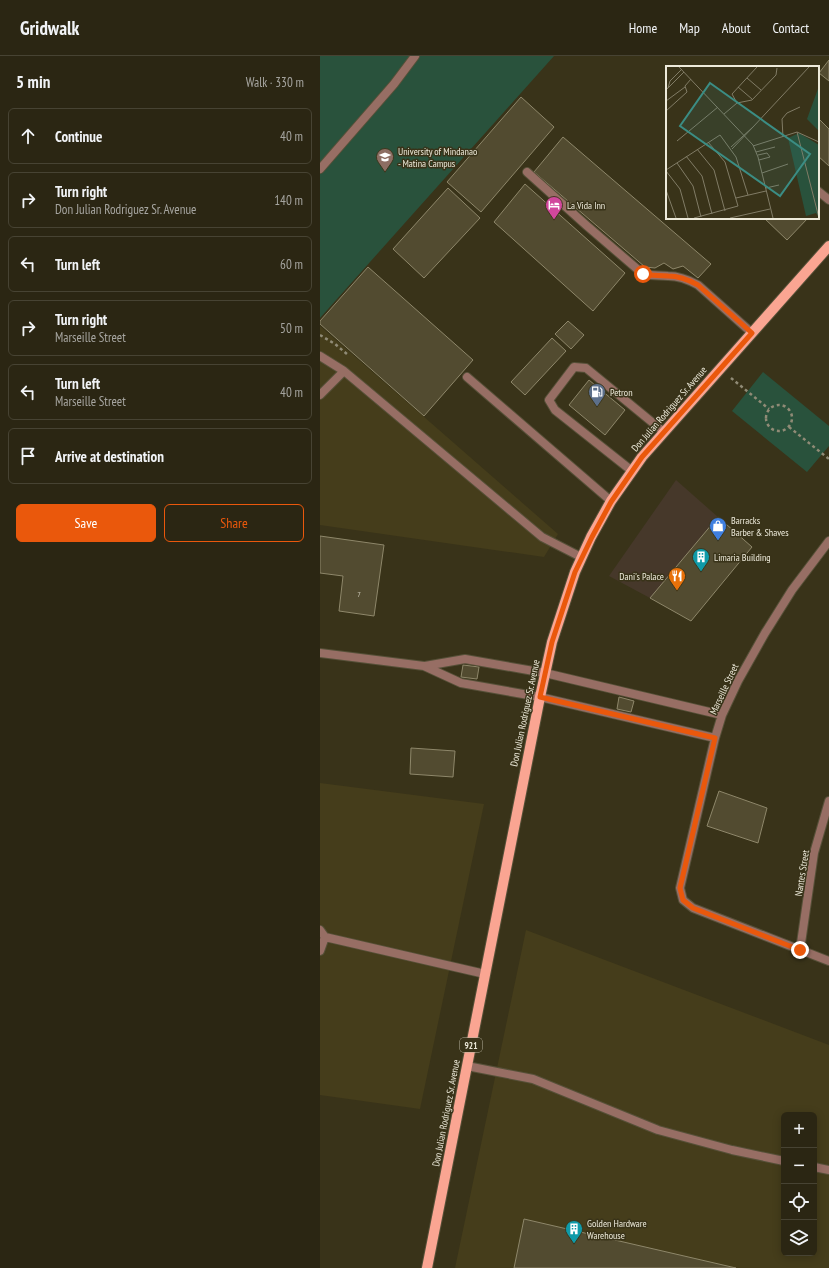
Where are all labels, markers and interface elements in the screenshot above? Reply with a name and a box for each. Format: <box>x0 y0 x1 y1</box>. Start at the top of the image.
text: Gridwalk <box>20 16 79 40</box>
text: Home <box>629 19 657 37</box>
text: Map <box>679 19 700 37</box>
text: About <box>722 19 751 37</box>
text: Contact <box>773 19 809 37</box>
inset map <box>666 66 819 219</box>
text: 5 min <box>16 71 50 93</box>
text: Walk · 330 m <box>246 74 304 91</box>
icon: ahead <box>17 125 39 147</box>
text: Continue <box>55 127 102 146</box>
text: 40 m <box>280 128 303 145</box>
place label: University of Mindanao - Matina Campus <box>398 145 477 170</box>
school or university icon: University of Mindanao - Matina Campus <box>375 147 395 172</box>
text: Turn right <box>55 182 107 201</box>
icon: right <box>17 189 39 211</box>
text: 140 m <box>274 192 303 209</box>
hotel icon: La Vida Inn <box>544 195 564 220</box>
place label: La Vida Inn <box>567 199 605 212</box>
text: Don Julian Rodriguez Sr. Avenue <box>55 201 196 218</box>
icon: left <box>17 253 39 275</box>
text: Turn left <box>55 255 100 274</box>
text: 60 m <box>280 256 303 273</box>
route start <box>634 265 652 283</box>
text: Turn right <box>55 310 107 329</box>
icon: right <box>17 317 39 339</box>
text: 50 m <box>280 320 303 337</box>
text: Marseille Street <box>55 329 126 346</box>
street label: Don Julian Rodriguez Sr. Avenue <box>628 364 710 454</box>
text: Turn left <box>55 374 100 393</box>
icon: left <box>17 381 39 403</box>
fuel station icon: Petron <box>587 382 607 407</box>
text: 40 m <box>280 384 303 401</box>
place label: Petron <box>610 386 633 399</box>
text: Marseille Street <box>55 393 126 410</box>
icon: arrive <box>17 445 39 467</box>
text: Arrive at destination <box>55 447 164 466</box>
button: Save <box>16 504 156 542</box>
button: Share <box>164 504 304 542</box>
place label: Barracks Barber & Shaves <box>731 514 789 539</box>
shop icon: Barracks Barber & Shaves <box>708 516 728 541</box>
building icon: Limaria Building <box>691 547 711 572</box>
place label: Limaria Building <box>714 551 771 564</box>
restaurant icon: Dani's Palace <box>667 566 687 591</box>
place label: Dani's Palace <box>619 570 664 583</box>
house number: 7 <box>357 589 361 599</box>
street label: Don Julian Rodriguez Sr. Avenue <box>507 658 543 768</box>
street label: Marseille Street <box>707 661 741 716</box>
street label: Nantes Street <box>792 849 812 897</box>
route end <box>791 941 809 959</box>
road number: 921 <box>460 1038 482 1052</box>
street label: Don Julian Rodriguez Sr. Avenue <box>429 1058 463 1168</box>
map controls <box>781 1112 817 1256</box>
button: + <box>781 1112 817 1148</box>
button: − <box>781 1148 817 1184</box>
button: locate <box>781 1184 817 1220</box>
place label: Golden Hardware Warehouse <box>587 1217 647 1242</box>
building icon: Golden Hardware Warehouse <box>564 1219 584 1244</box>
button: layers <box>781 1220 817 1256</box>

